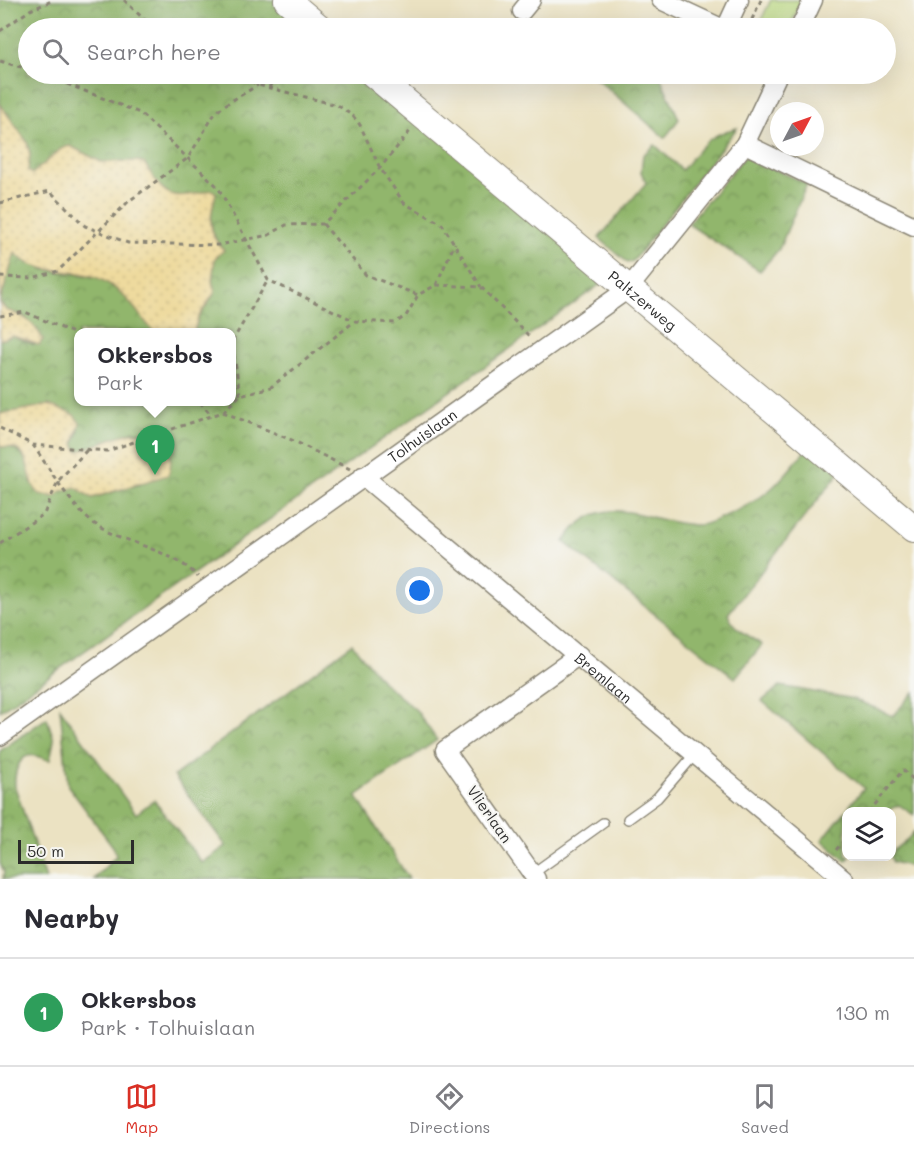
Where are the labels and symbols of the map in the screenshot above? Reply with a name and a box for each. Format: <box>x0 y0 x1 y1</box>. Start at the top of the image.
north arrow <box>770 102 824 156</box>
street label: Paltzerweg <box>604 266 681 335</box>
street label: Tolhuislaan <box>383 404 461 467</box>
pin: 1 <box>136 426 174 475</box>
your location <box>405 576 434 605</box>
street label: Bremlaan <box>571 648 637 707</box>
street label: Vlierlaan <box>463 781 517 847</box>
scale bar <box>18 837 134 864</box>

